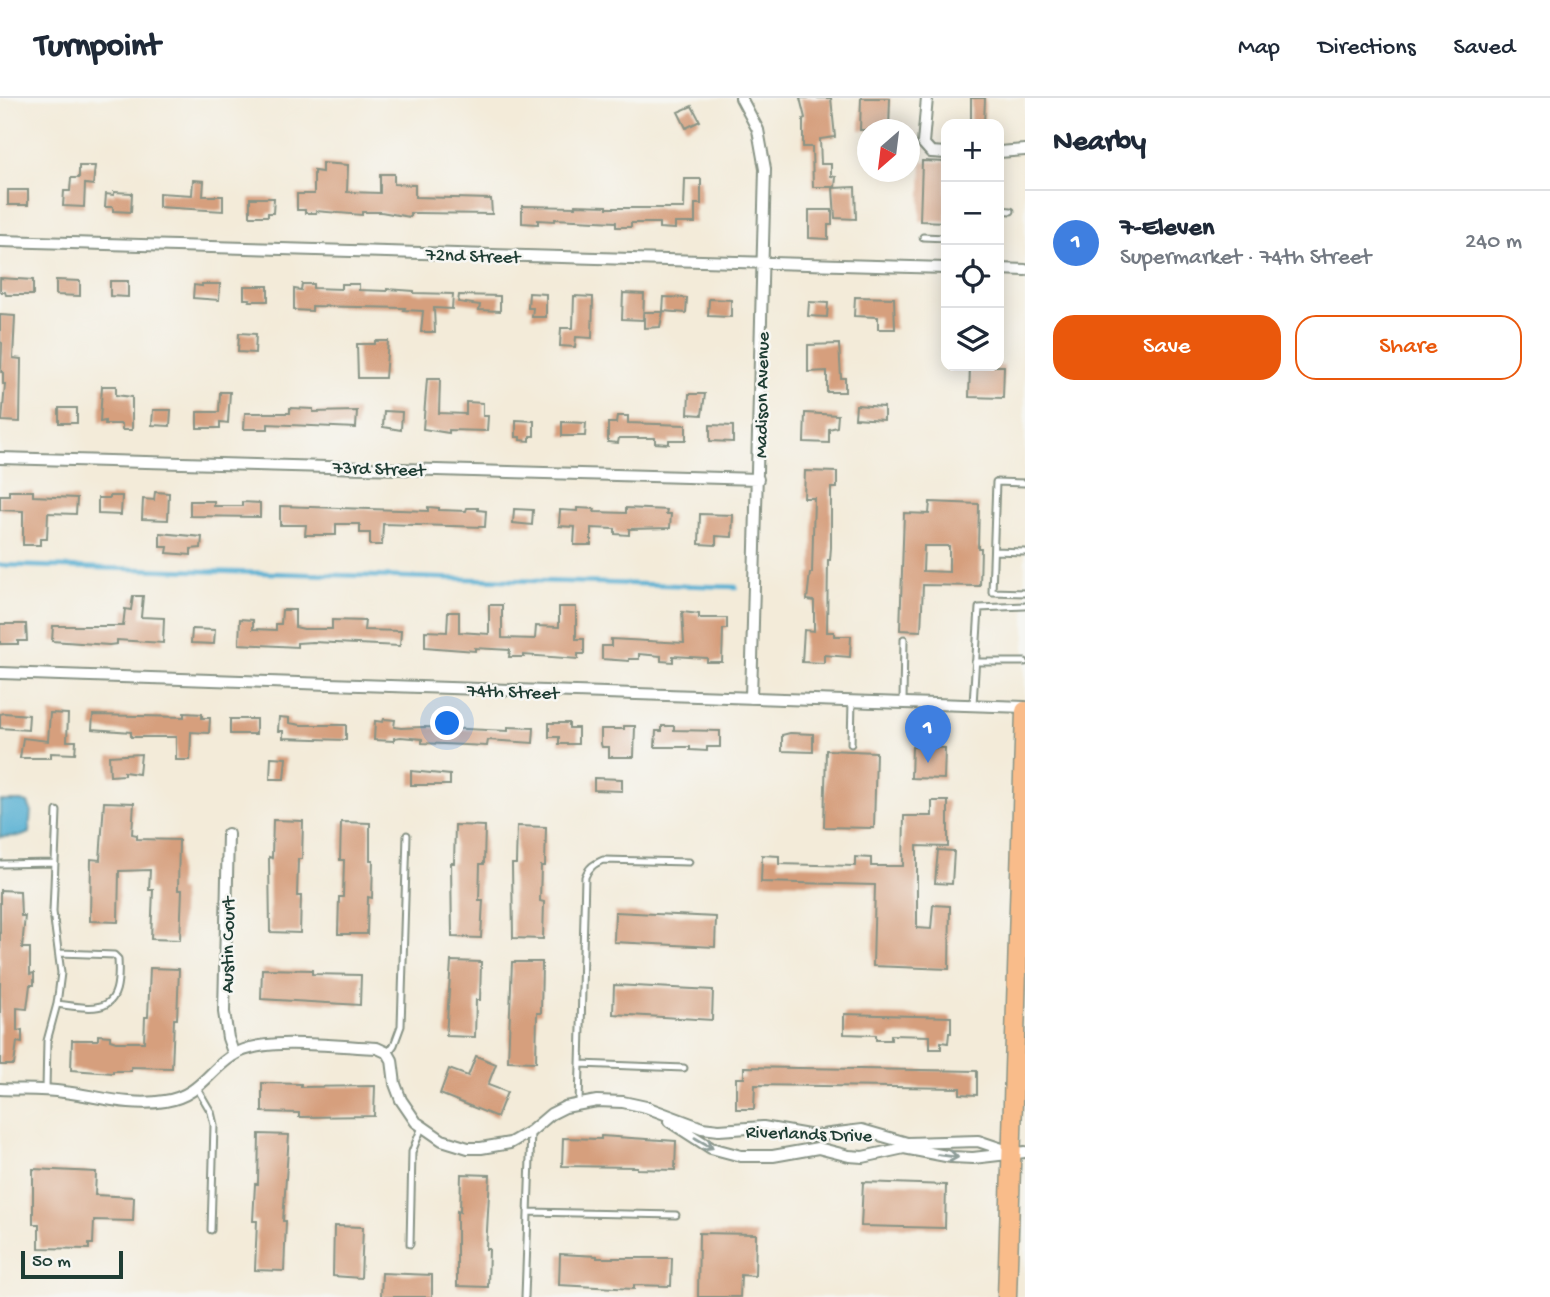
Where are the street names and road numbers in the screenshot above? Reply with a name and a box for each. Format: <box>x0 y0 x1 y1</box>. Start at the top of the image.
street label: 72nd Street <box>424 244 523 271</box>
street label: Madison Avenue <box>751 331 776 459</box>
street label: 73rd Street <box>331 457 428 484</box>
street label: 74th Street <box>466 680 561 707</box>
street label: Austin Court <box>217 895 242 993</box>
street label: Riverlands Drive <box>745 1122 873 1149</box>

